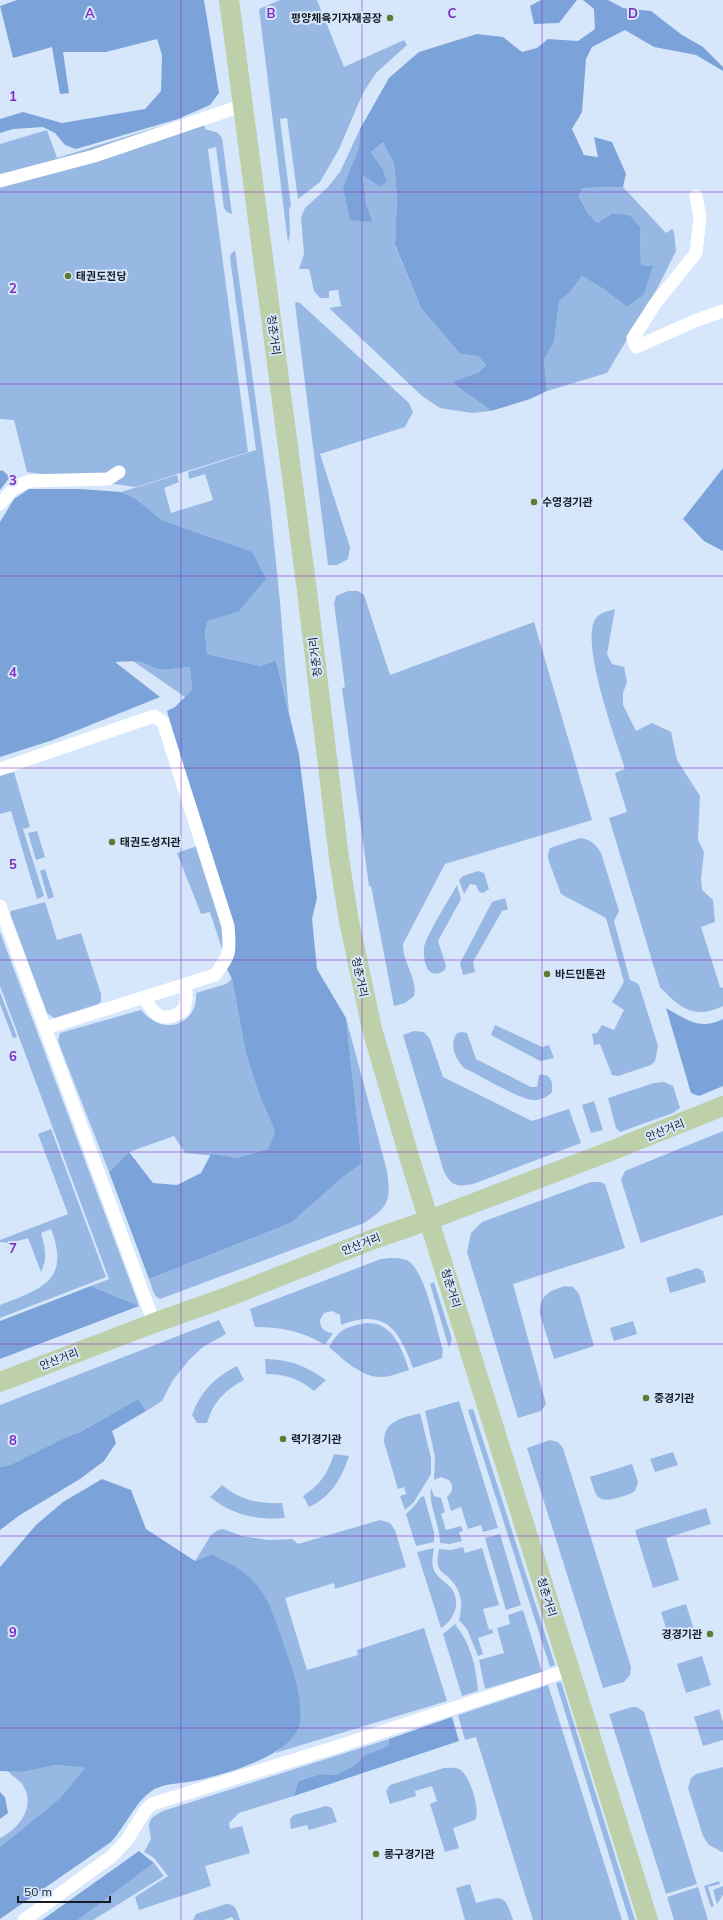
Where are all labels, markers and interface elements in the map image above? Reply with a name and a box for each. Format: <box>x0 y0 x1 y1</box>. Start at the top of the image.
text: A <box>85 5 95 21</box>
text: B <box>267 5 276 21</box>
text: C <box>448 5 457 21</box>
text: D <box>628 5 638 21</box>
place label: 평양체육기자재공장 <box>291 11 382 25</box>
marker: 평양체육기자재공장 <box>385 13 395 23</box>
text: 1 <box>9 88 17 104</box>
place label: 태권도전당 <box>76 269 127 283</box>
marker: 태권도전당 <box>63 271 73 281</box>
text: 2 <box>9 280 17 296</box>
street label: 청춘거리 <box>265 314 283 356</box>
text: 3 <box>9 472 17 488</box>
place label: 수영경기관 <box>542 495 593 509</box>
marker: 수영경기관 <box>529 497 539 507</box>
street label: 청춘거리 <box>306 636 324 678</box>
text: 4 <box>9 664 17 680</box>
place label: 태권도성지관 <box>120 835 181 849</box>
marker: 태권도성지관 <box>107 837 117 847</box>
text: 5 <box>9 856 17 872</box>
street label: 청춘거리 <box>349 956 371 998</box>
place label: 바드민톤관 <box>555 967 606 981</box>
marker: 바드민톤관 <box>542 969 552 979</box>
text: 6 <box>9 1048 17 1064</box>
street label: 안산거리 <box>644 1116 686 1144</box>
street label: 안산거리 <box>340 1230 382 1258</box>
text: 7 <box>9 1240 17 1256</box>
street label: 청춘거리 <box>438 1267 464 1309</box>
street label: 안산거리 <box>38 1345 80 1373</box>
place label: 중경기관 <box>654 1391 694 1405</box>
marker: 중경기관 <box>641 1393 651 1403</box>
text: 8 <box>9 1432 17 1448</box>
place label: 력기경기관 <box>291 1432 342 1446</box>
marker: 력기경기관 <box>278 1434 288 1444</box>
street label: 청춘거리 <box>534 1576 560 1618</box>
text: 9 <box>9 1624 17 1640</box>
place label: 경경기관 <box>662 1627 702 1641</box>
marker: 경경기관 <box>705 1629 715 1639</box>
place label: 롱구경기관 <box>384 1847 435 1861</box>
marker: 롱구경기관 <box>371 1849 381 1859</box>
scale bar <box>18 1878 110 1904</box>
text: 50 m <box>24 1884 52 1899</box>

